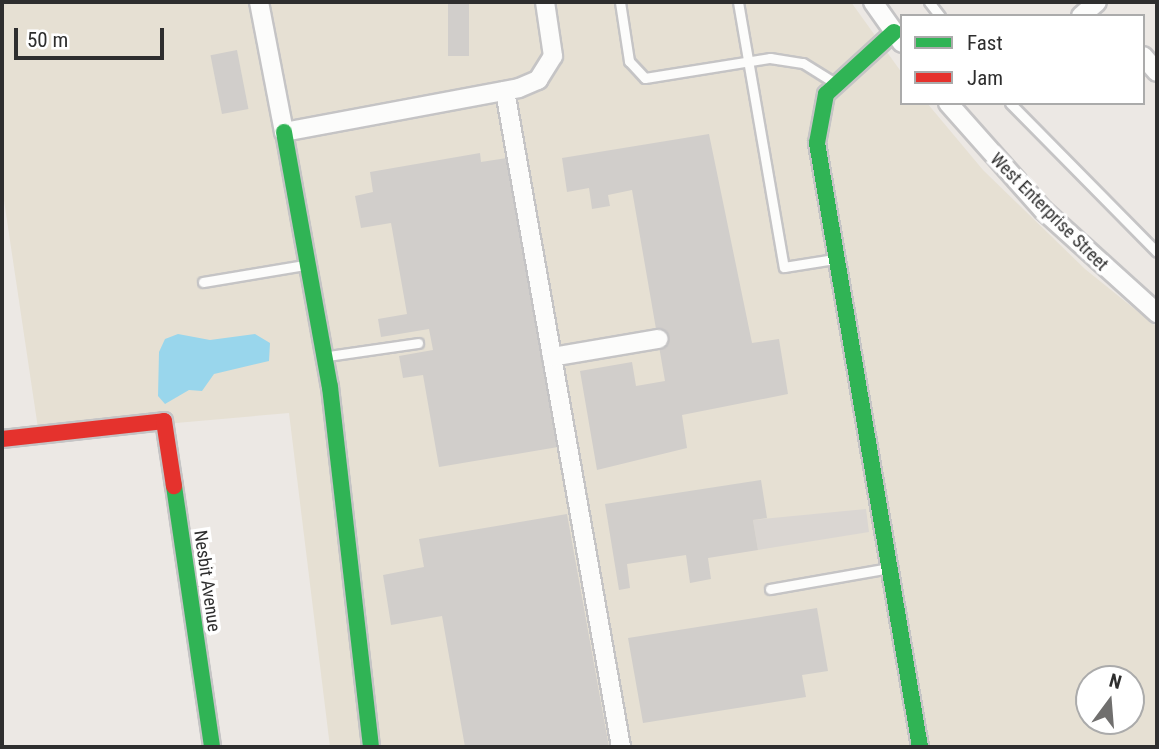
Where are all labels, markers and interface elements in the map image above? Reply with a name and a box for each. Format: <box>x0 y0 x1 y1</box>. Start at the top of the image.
scale bar <box>18 14 168 58</box>
legend <box>900 14 1145 105</box>
text: 50 m <box>27 28 68 52</box>
text: Fast <box>967 31 1003 55</box>
text: Jam <box>967 66 1003 90</box>
street label: West Enterprise Street <box>986 149 1112 275</box>
street label: Nesbit Avenue <box>189 529 225 633</box>
north arrow <box>1075 665 1145 735</box>
text: N <box>1107 669 1124 694</box>

